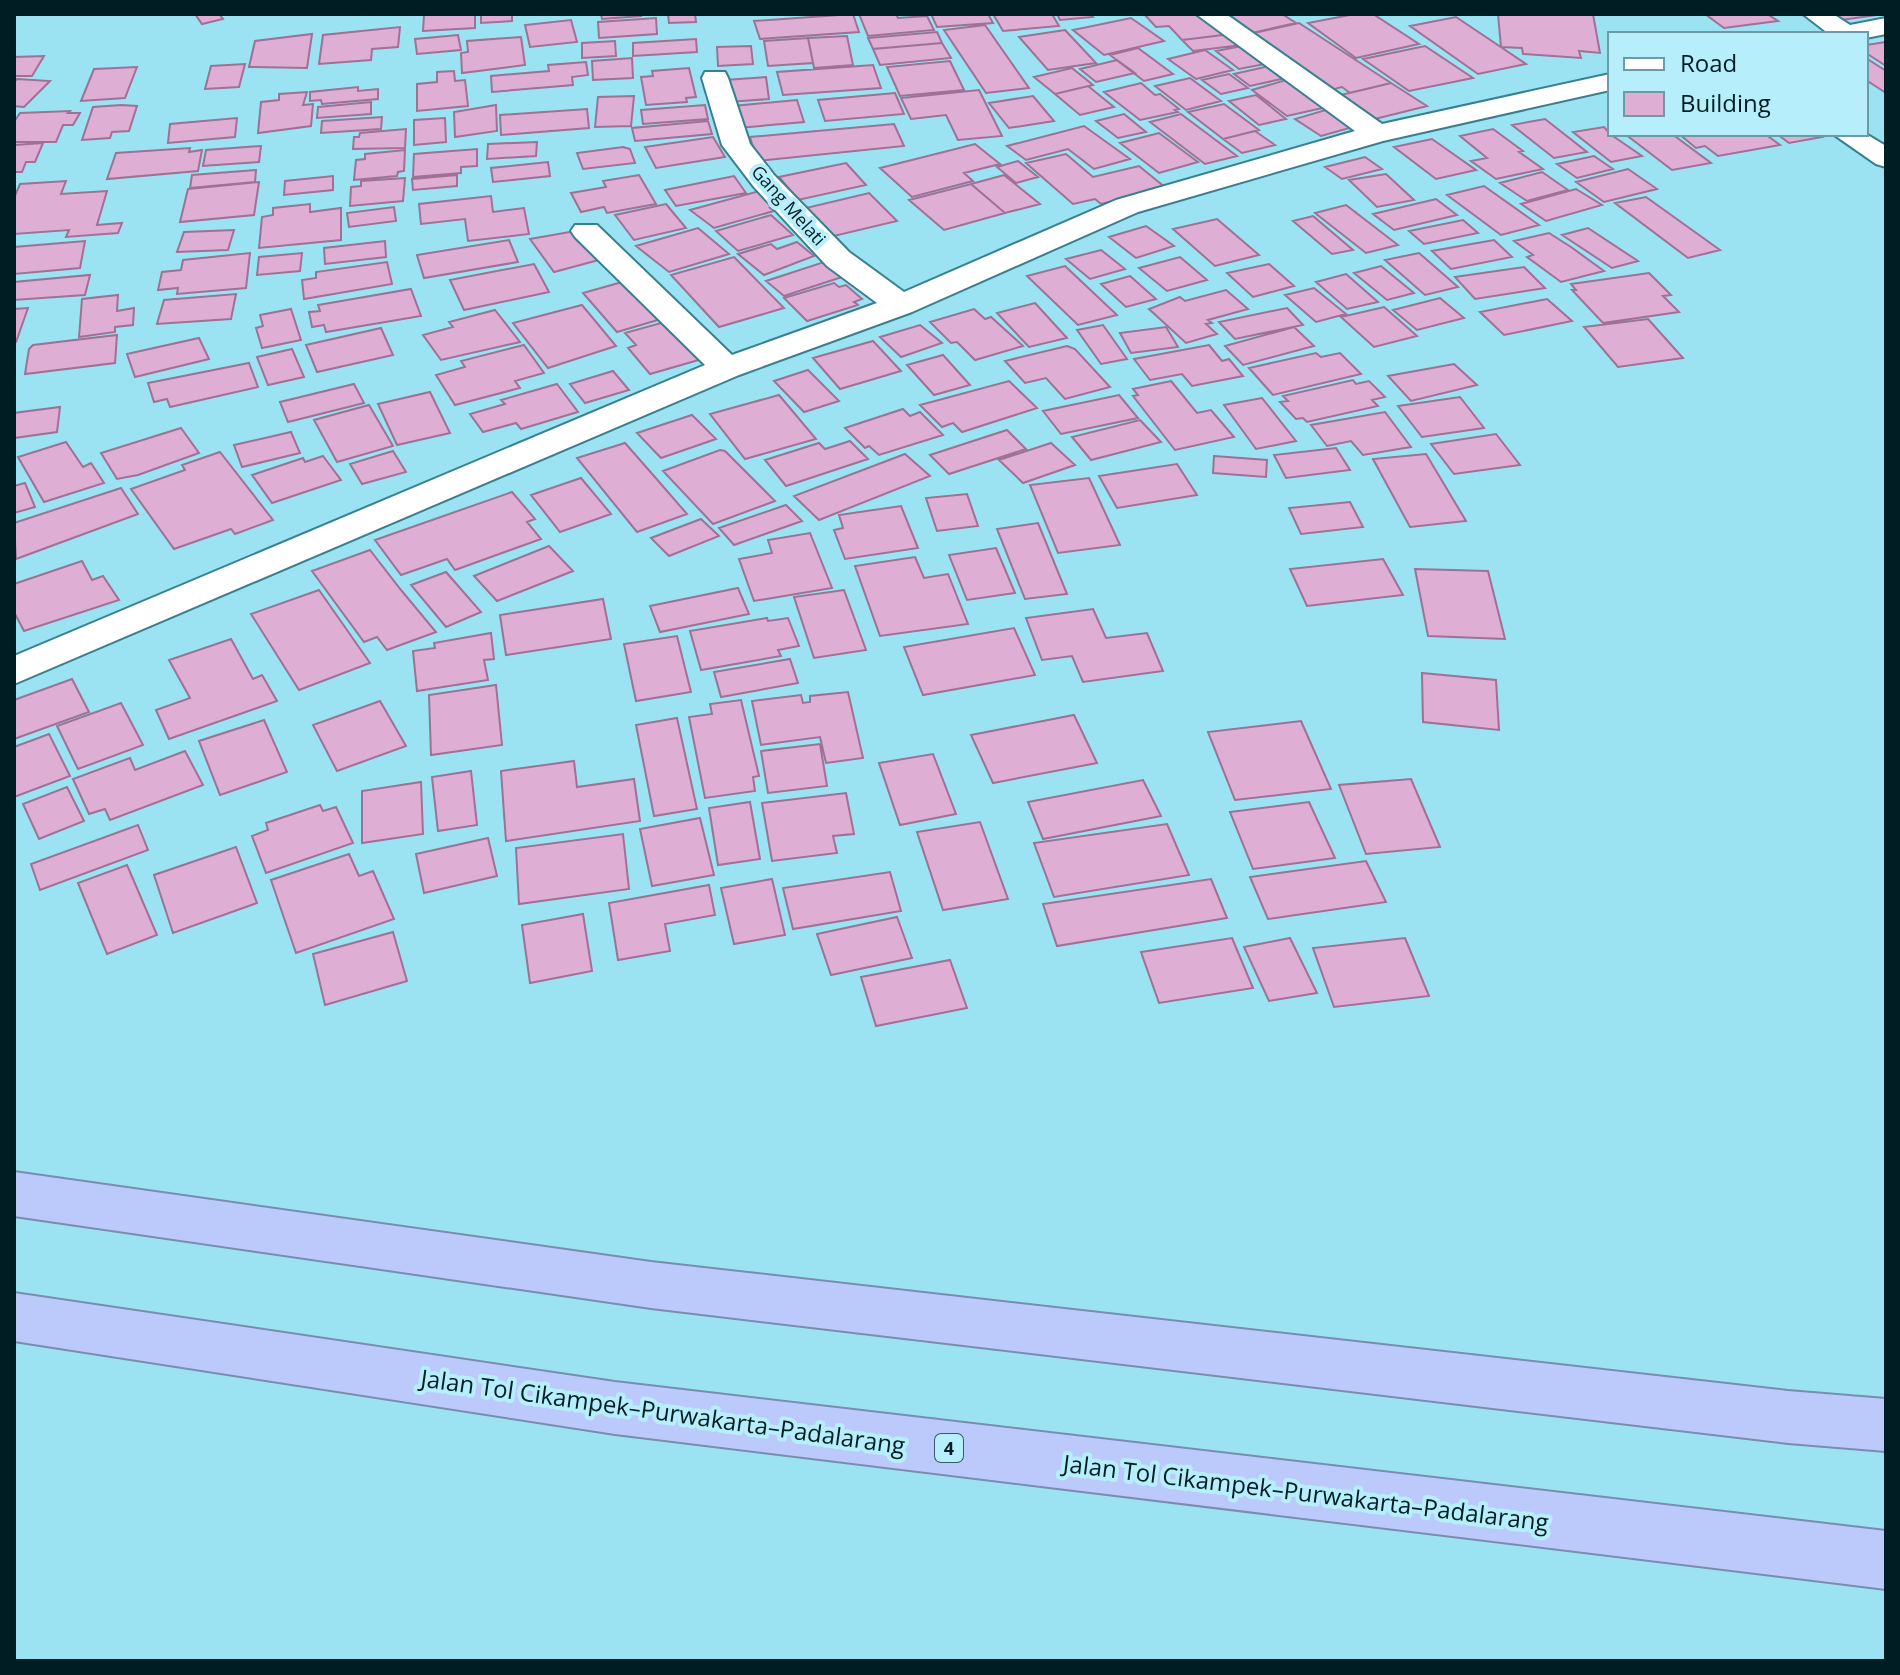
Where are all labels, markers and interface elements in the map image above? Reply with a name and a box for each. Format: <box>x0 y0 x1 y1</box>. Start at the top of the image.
legend <box>1608 32 1868 136</box>
text: Road <box>1680 46 1737 79</box>
text: Building <box>1680 86 1771 119</box>
street label: Gang Melati <box>746 160 832 250</box>
street label: Jalan Tol Cikampek–Purwakarta–Padalarang <box>417 1360 907 1461</box>
road number: 4 <box>935 1434 963 1462</box>
street label: Jalan Tol Cikampek–Purwakarta–Padalarang <box>1059 1446 1551 1538</box>

